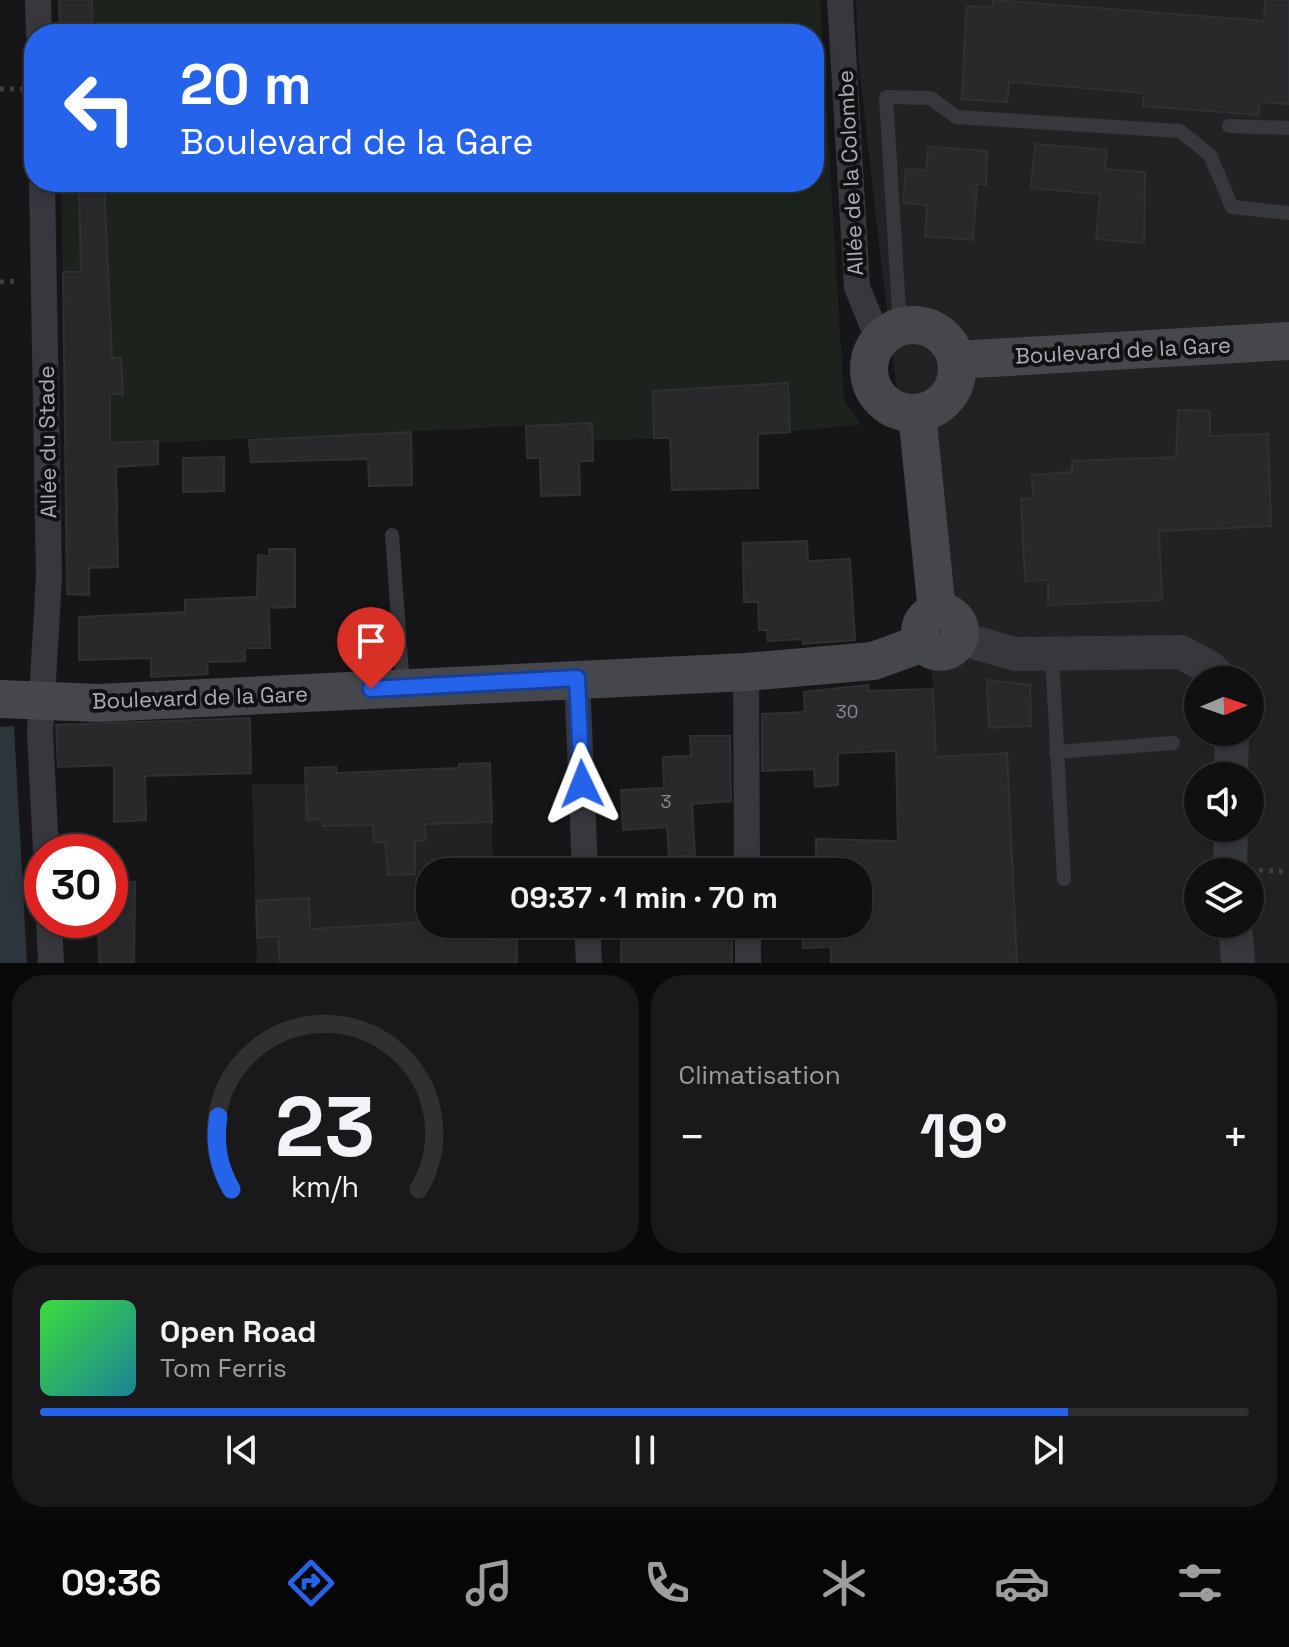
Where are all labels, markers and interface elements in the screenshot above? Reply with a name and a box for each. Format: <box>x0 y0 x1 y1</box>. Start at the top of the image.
text: 20 m <box>180 49 312 120</box>
icon: left <box>48 56 152 160</box>
street label: Allée de la Colombe <box>831 70 869 276</box>
text: Boulevard de la Gare <box>180 119 534 165</box>
street label: Boulevard de la Gare <box>1014 330 1232 370</box>
street label: Allée du Stade <box>32 365 62 519</box>
pin <box>337 607 405 689</box>
icon: arrive <box>349 619 393 663</box>
north arrow <box>1184 666 1264 746</box>
map controls <box>1184 666 1264 938</box>
street label: Boulevard de la Gare <box>92 679 308 715</box>
house number: 30 <box>836 700 858 723</box>
position arrow <box>540 742 624 826</box>
button: sound <box>1184 762 1264 842</box>
house number: 3 <box>661 790 671 813</box>
speed limit sign: 30 <box>24 834 128 938</box>
button: layers <box>1184 858 1264 938</box>
text: 09:37 · 1 min · 70 m <box>510 878 778 917</box>
text: Climatisation <box>679 1058 841 1092</box>
text: 23 <box>275 1074 375 1180</box>
text: 19° <box>920 1098 1008 1175</box>
text: − <box>679 1109 706 1165</box>
text: + <box>1222 1109 1249 1165</box>
text: km/h <box>291 1169 359 1205</box>
text: Open Road <box>160 1312 316 1351</box>
text: Tom Ferris <box>160 1351 287 1385</box>
icon: previous <box>220 1428 264 1472</box>
icon: pause <box>623 1428 667 1472</box>
icon: next <box>1026 1428 1070 1472</box>
icon: directions <box>283 1555 339 1611</box>
icon: music <box>461 1555 517 1611</box>
icon: phone <box>639 1555 695 1611</box>
icon: climate <box>816 1555 872 1611</box>
icon: car <box>994 1555 1050 1611</box>
icon: filters <box>1172 1555 1228 1611</box>
text: 09:36 <box>61 1560 161 1606</box>

